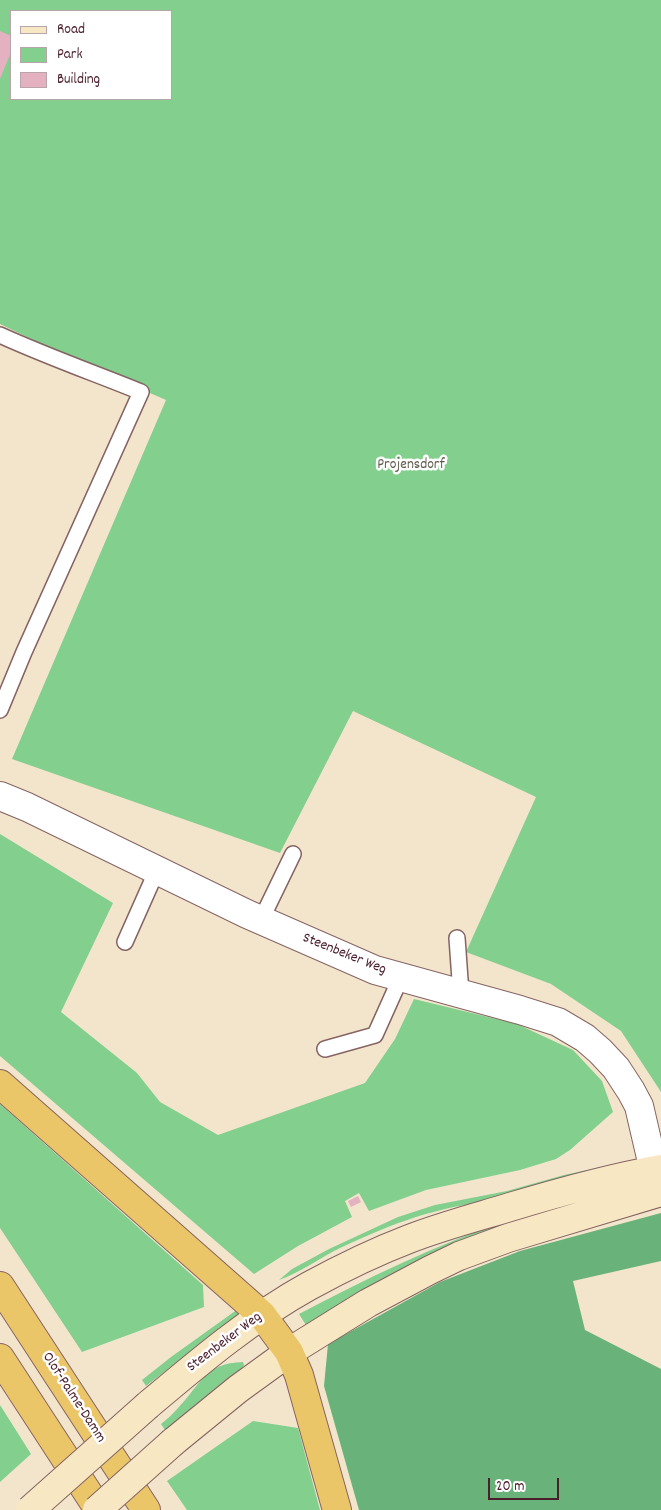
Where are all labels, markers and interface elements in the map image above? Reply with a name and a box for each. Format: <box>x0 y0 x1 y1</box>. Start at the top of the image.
legend <box>10 10 172 100</box>
text: Road <box>57 19 85 41</box>
text: Park <box>57 44 83 66</box>
text: Building <box>57 69 100 91</box>
park label: Projensdorf <box>377 457 445 475</box>
street label: Steenbeker Weg <box>299 930 389 980</box>
street label: Steenbeker Weg <box>184 1309 266 1377</box>
street label: Olof-Palme-Damm <box>37 1349 109 1447</box>
scale bar <box>491 1468 562 1500</box>
text: 20 m <box>496 1476 524 1498</box>

